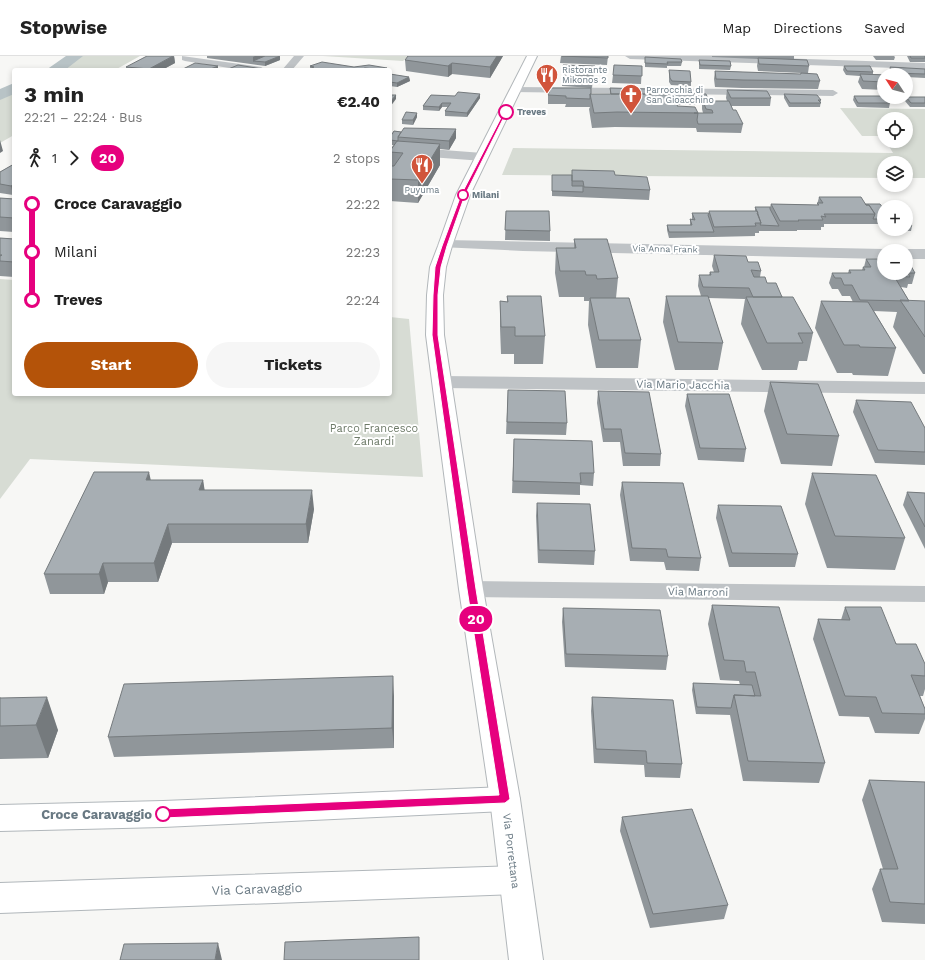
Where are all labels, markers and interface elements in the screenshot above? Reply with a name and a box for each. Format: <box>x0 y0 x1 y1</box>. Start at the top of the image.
text: Stopwise <box>20 16 107 39</box>
text: Map <box>723 20 751 36</box>
text: Directions <box>773 20 842 36</box>
text: Saved <box>864 20 905 36</box>
restaurant icon: Ristorante Mikonos 2 <box>534 62 560 95</box>
place label: Ristorante Mikonos 2 <box>562 65 607 85</box>
north arrow <box>877 68 913 104</box>
map controls <box>877 68 913 280</box>
text: 3 min <box>24 82 84 107</box>
church icon: Parrocchia di San Gioacchino <box>618 82 644 115</box>
place label: Parrocchia di San Gioacchino <box>646 85 714 105</box>
text: €2.40 <box>337 93 380 111</box>
marker: Treves <box>498 104 514 120</box>
place label: Treves <box>517 107 546 117</box>
text: 22:21 – 22:24 · Bus <box>24 110 142 125</box>
button: locate <box>877 112 913 148</box>
icon: walk <box>24 147 46 169</box>
icon: forward <box>63 147 85 169</box>
text: 20 <box>99 150 116 166</box>
text: 1 <box>52 151 57 166</box>
text: 2 stops <box>333 151 380 166</box>
restaurant icon: Puyuma <box>409 152 435 185</box>
button: layers <box>877 156 913 192</box>
place label: Puyuma <box>405 185 439 195</box>
marker: Milani <box>457 189 469 201</box>
place label: Milani <box>472 190 500 200</box>
text: Croce Caravaggio <box>54 195 182 213</box>
text: 22:22 <box>346 197 380 212</box>
button: + <box>877 200 913 236</box>
text: Milani <box>54 243 97 261</box>
street label: Via Anna Frank <box>632 243 698 255</box>
button: − <box>877 244 913 280</box>
text: 22:23 <box>346 245 380 260</box>
text: Treves <box>54 291 103 309</box>
text: 22:24 <box>346 293 380 308</box>
button: Start <box>24 342 198 388</box>
button: Tickets <box>206 342 380 388</box>
street label: Via Mario Jacchia <box>636 378 730 392</box>
park label: Parco Francesco Zanardi <box>330 422 418 448</box>
street label: Via Marroni <box>668 585 728 599</box>
line badge: 20 <box>458 606 494 632</box>
text: 20 <box>467 611 485 627</box>
marker: Croce Caravaggio <box>155 806 171 822</box>
place label: Croce Caravaggio <box>41 807 152 822</box>
street label: Via Porrettana <box>500 813 522 889</box>
street label: Via Caravaggio <box>211 880 303 898</box>

